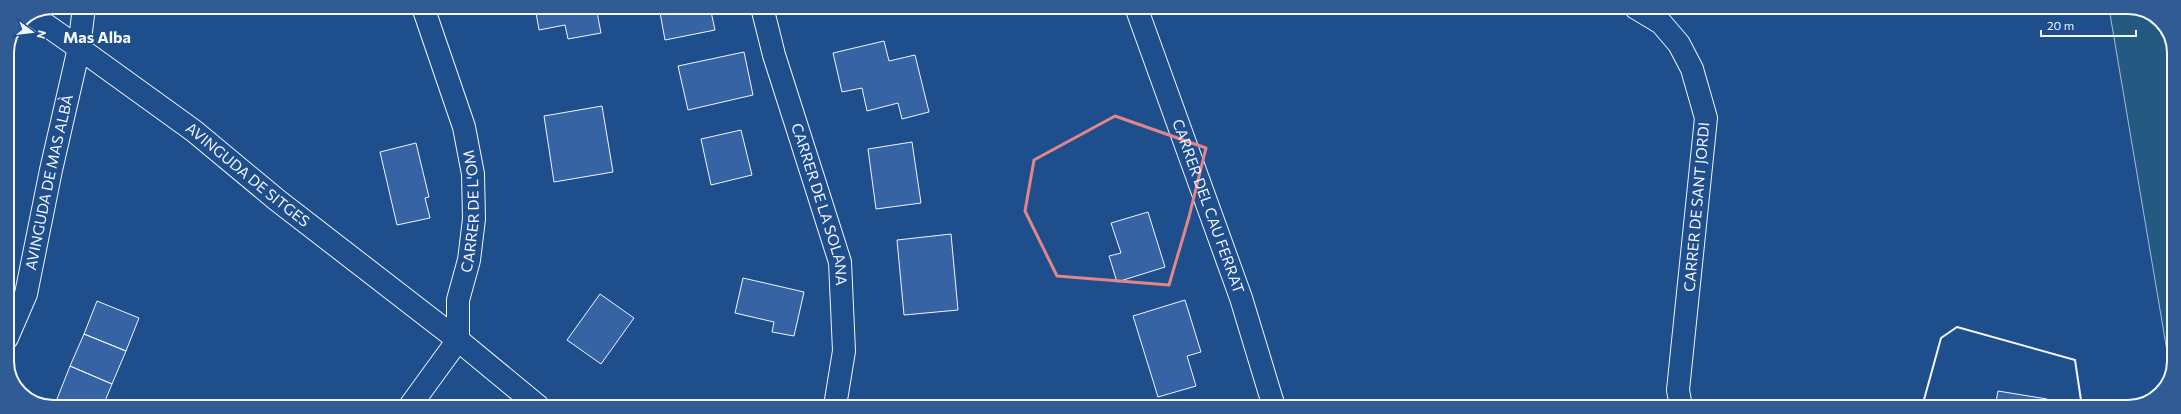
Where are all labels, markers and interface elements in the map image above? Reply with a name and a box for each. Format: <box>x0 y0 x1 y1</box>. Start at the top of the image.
north arrow <box>12 12 52 52</box>
scale bar <box>2041 12 2136 38</box>
text: 20 m <box>2047 18 2074 32</box>
district label: Mas Alba <box>63 27 131 46</box>
text: N <box>35 29 49 40</box>
street label: AVINGUDA DE MAS ALBÀ <box>21 92 76 272</box>
street label: CARRER DEL CAU FERRAT <box>1169 116 1249 296</box>
street label: AVINGUDA DE SITGES <box>183 118 314 230</box>
street label: CARRER DE LA SOLANA <box>788 121 851 286</box>
street label: CARRER DE SANT JORDI <box>1680 121 1712 292</box>
street label: CARRER DE L'OM <box>456 149 482 274</box>

